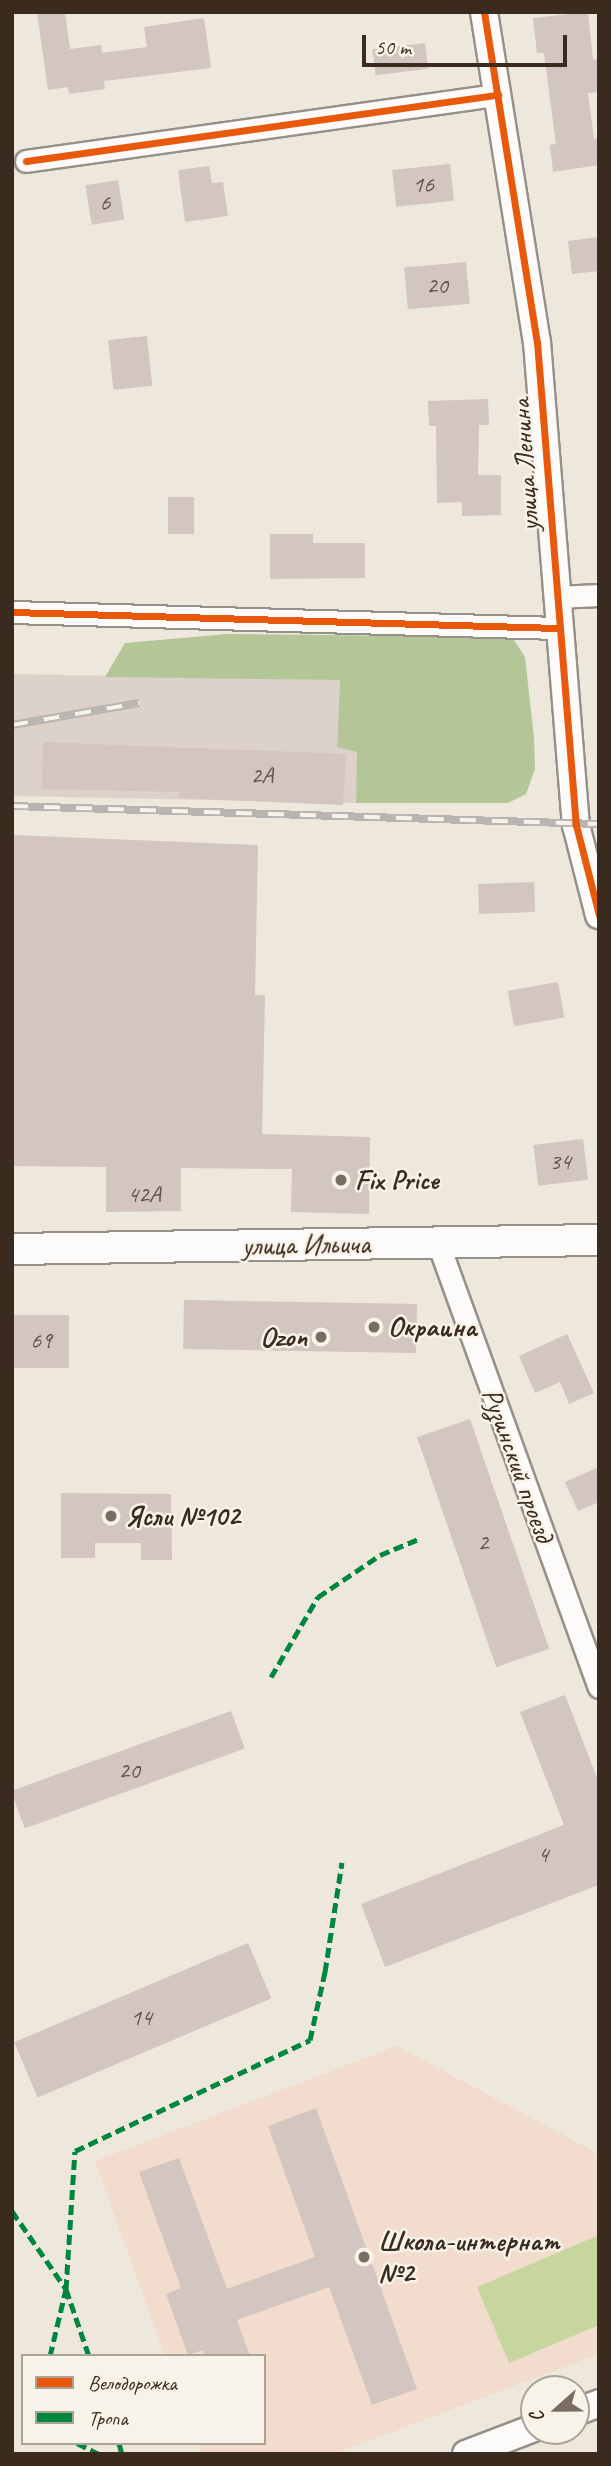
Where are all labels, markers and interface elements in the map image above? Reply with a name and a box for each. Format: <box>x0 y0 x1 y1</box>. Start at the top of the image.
scale bar <box>366 21 571 65</box>
text: 50 m <box>375 34 411 60</box>
house number: 16 <box>412 171 434 199</box>
house number: 6 <box>100 189 110 217</box>
house number: 20 <box>426 272 448 300</box>
street label: улица Ленина <box>504 398 546 532</box>
house number: 2А <box>251 762 273 790</box>
house number: 34 <box>549 1148 571 1176</box>
place label: Fix Price <box>355 1163 438 1197</box>
marker: Fix Price <box>333 1172 349 1188</box>
house number: 42А <box>127 1181 161 1209</box>
street label: улица Ильича <box>243 1227 369 1263</box>
place label: Окраина <box>388 1310 476 1344</box>
marker: Окраина <box>366 1319 382 1335</box>
place label: Ozon <box>260 1320 307 1354</box>
house number: 69 <box>30 1327 52 1355</box>
marker: Ozon <box>313 1329 329 1345</box>
street label: Рузинский проезд <box>475 1383 561 1547</box>
place label: Ясли №102 <box>125 1499 240 1533</box>
marker: Ясли №102 <box>103 1508 119 1524</box>
house number: 2 <box>478 1529 488 1557</box>
house number: 20 <box>118 1757 140 1785</box>
house number: 4 <box>538 1841 548 1869</box>
house number: 14 <box>130 2004 152 2032</box>
place label: Школа-интернат №2 <box>378 2224 559 2290</box>
marker: Школа-интернат №2 <box>356 2249 372 2265</box>
legend <box>21 2354 266 2445</box>
text: Велодорожка <box>88 2370 177 2396</box>
north arrow <box>520 2375 590 2445</box>
text: Тропа <box>88 2405 128 2431</box>
text: С <box>524 2408 550 2425</box>

